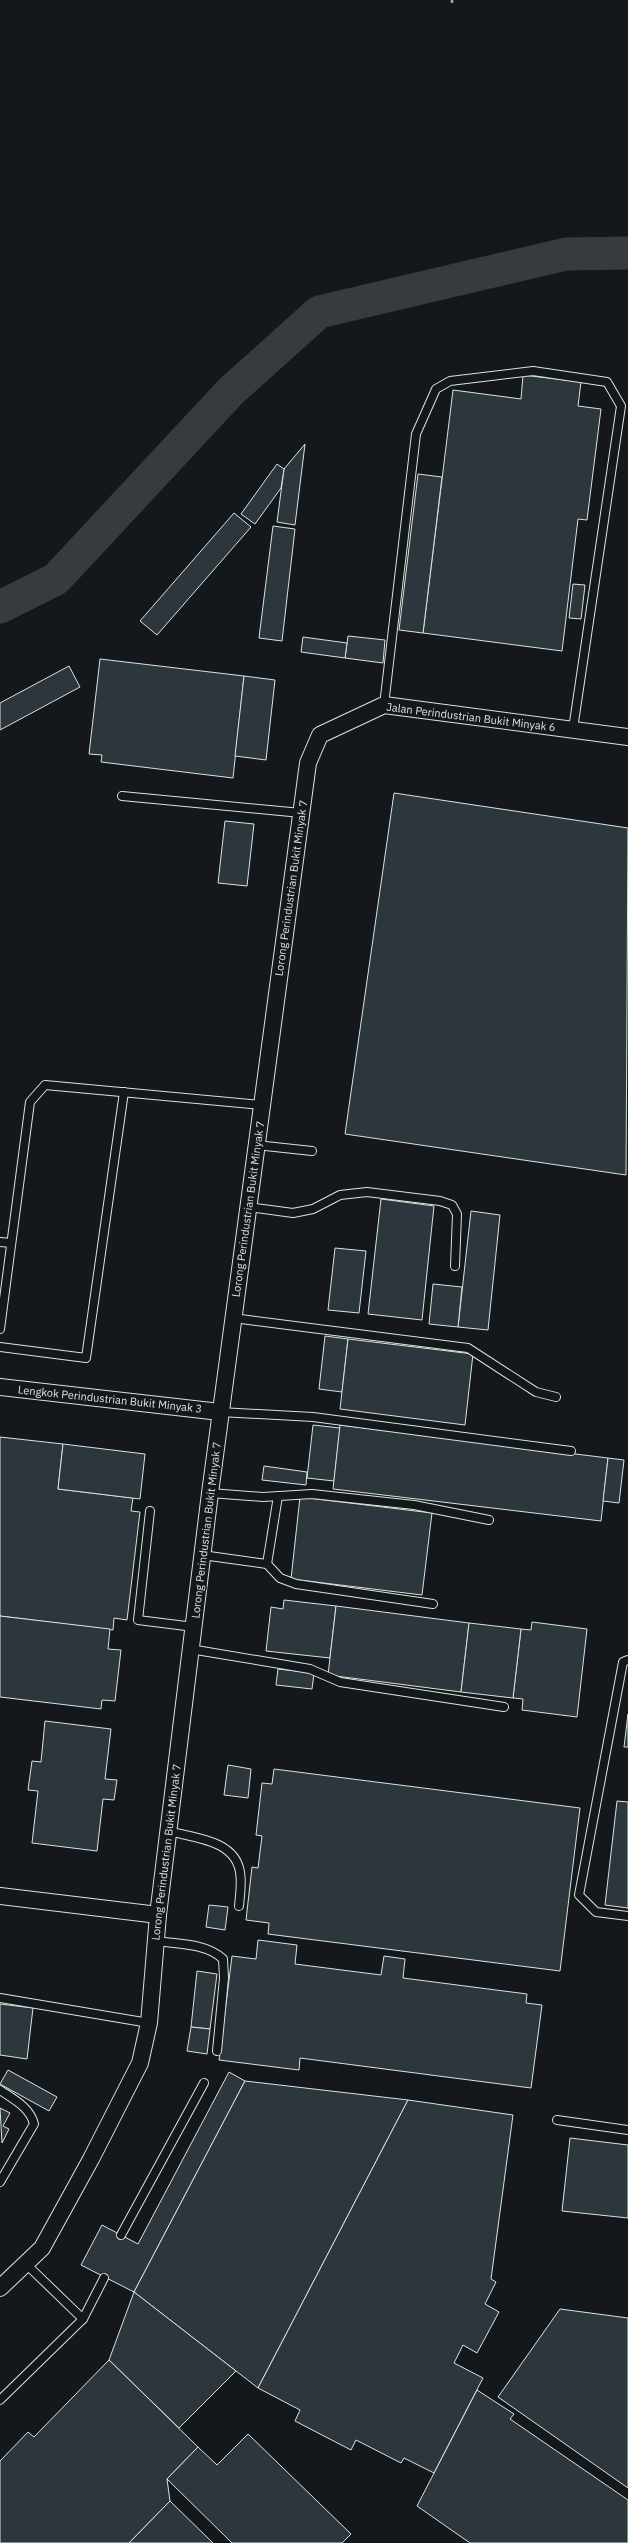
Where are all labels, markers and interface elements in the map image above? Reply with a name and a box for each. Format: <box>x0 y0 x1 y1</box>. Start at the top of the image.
street label: Jalan Perindustrian Bukit Minyak 6 <box>386 700 556 734</box>
street label: Lorong Perindustrian Bukit Minyak 7 <box>272 799 310 977</box>
street label: Lorong Perindustrian Bukit Minyak 7 <box>229 1120 267 1298</box>
street label: Lengkok Perindustrian Bukit Minyak 3 <box>17 1382 203 1416</box>
street label: Lorong Perindustrian Bukit Minyak 7 <box>188 1441 224 1619</box>
street label: Lorong Perindustrian Bukit Minyak 7 <box>148 1763 184 1941</box>

